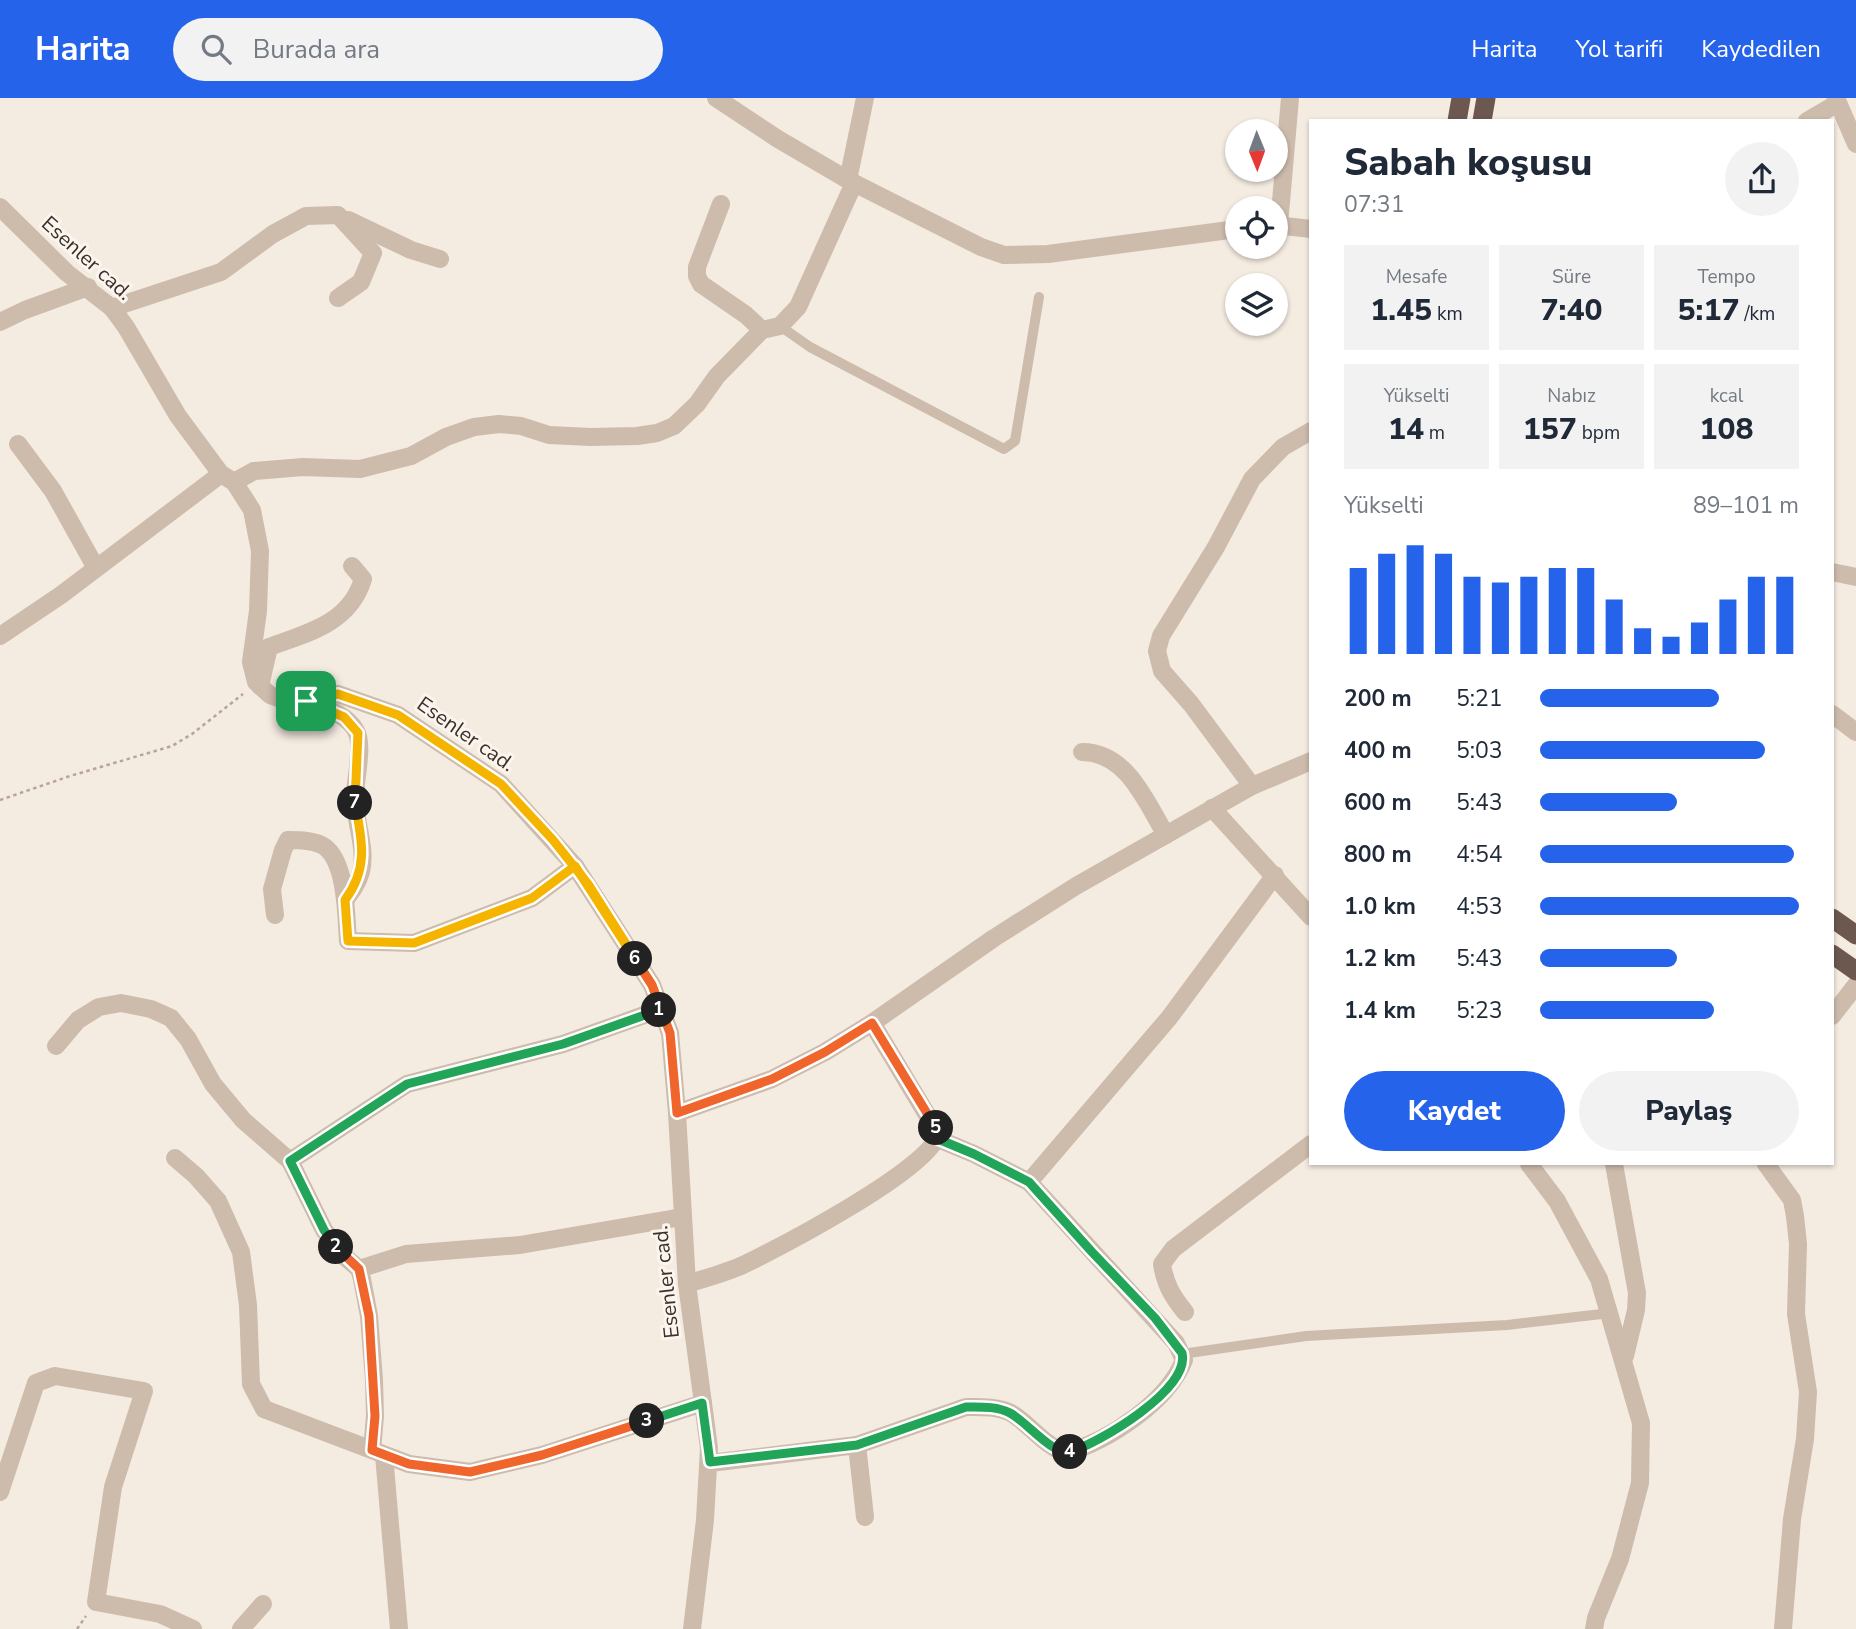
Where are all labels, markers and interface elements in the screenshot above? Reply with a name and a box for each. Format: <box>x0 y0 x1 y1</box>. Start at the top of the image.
search box <box>173 18 663 81</box>
text: Harita <box>35 27 131 72</box>
icon: search <box>197 30 235 68</box>
text: Burada ara <box>253 32 380 67</box>
text: Harita <box>1471 33 1537 65</box>
text: Yol tarifi <box>1575 33 1663 65</box>
text: Kaydedilen <box>1701 33 1821 65</box>
north arrow <box>1225 119 1288 182</box>
map controls <box>1225 119 1288 336</box>
text: Sabah koşusu <box>1344 137 1593 188</box>
button: share <box>1725 142 1799 216</box>
text: 07:31 <box>1344 189 1404 220</box>
button: locate <box>1225 196 1288 259</box>
street label: Esenler cad. <box>36 210 138 306</box>
text: Mesafe <box>1386 264 1447 290</box>
text: Süre <box>1552 264 1591 290</box>
text: Tempo <box>1698 264 1756 290</box>
button: layers <box>1225 273 1288 336</box>
text: 1.45 <box>1370 290 1432 331</box>
text: 7:40 <box>1541 290 1602 331</box>
text: 5:17 <box>1678 290 1739 331</box>
text: km <box>1432 301 1463 327</box>
text: /km <box>1739 301 1775 327</box>
text: Yükselti <box>1384 383 1449 409</box>
text: Nabız <box>1547 383 1596 409</box>
text: kcal <box>1710 383 1743 409</box>
text: 14 <box>1388 409 1424 450</box>
text: 157 <box>1523 409 1577 450</box>
text: 108 <box>1700 409 1754 450</box>
text: m <box>1424 420 1445 446</box>
text: bpm <box>1577 420 1620 446</box>
text: Yükselti <box>1344 490 1424 521</box>
text: 89–101 m <box>1693 490 1799 521</box>
pin <box>276 671 336 731</box>
icon: arrive <box>287 682 325 720</box>
text: 200 m <box>1344 683 1412 714</box>
text: 5:21 <box>1456 683 1503 714</box>
street label: Esenler cad. <box>412 690 520 778</box>
text: 400 m <box>1344 735 1412 766</box>
text: 5:03 <box>1456 735 1503 766</box>
pin: 7 <box>338 786 372 820</box>
text: 600 m <box>1344 787 1412 818</box>
text: 5:43 <box>1456 787 1503 818</box>
text: 7 <box>349 789 360 815</box>
text: 800 m <box>1344 839 1412 870</box>
text: 4:54 <box>1456 839 1503 870</box>
text: 1.0 km <box>1344 891 1416 922</box>
text: 4:53 <box>1456 891 1503 922</box>
pin: 6 <box>618 942 652 976</box>
text: 1.2 km <box>1344 943 1416 974</box>
text: 5:43 <box>1456 943 1503 974</box>
text: 6 <box>629 945 640 971</box>
pin: 1 <box>642 992 676 1028</box>
text: 1.4 km <box>1344 995 1416 1026</box>
text: 5:23 <box>1456 995 1503 1026</box>
text: 1 <box>653 996 664 1022</box>
button: Kaydet <box>1344 1071 1565 1151</box>
button: Paylaş <box>1579 1071 1799 1151</box>
pin: 5 <box>918 1110 954 1146</box>
text: 5 <box>930 1114 941 1140</box>
street label: Esenler cad. <box>646 1224 686 1340</box>
pin: 2 <box>318 1230 354 1264</box>
text: 2 <box>330 1233 341 1259</box>
pin: 3 <box>630 1404 664 1438</box>
text: 3 <box>641 1407 652 1433</box>
pin: 4 <box>1052 1434 1088 1470</box>
text: 4 <box>1064 1438 1075 1464</box>

